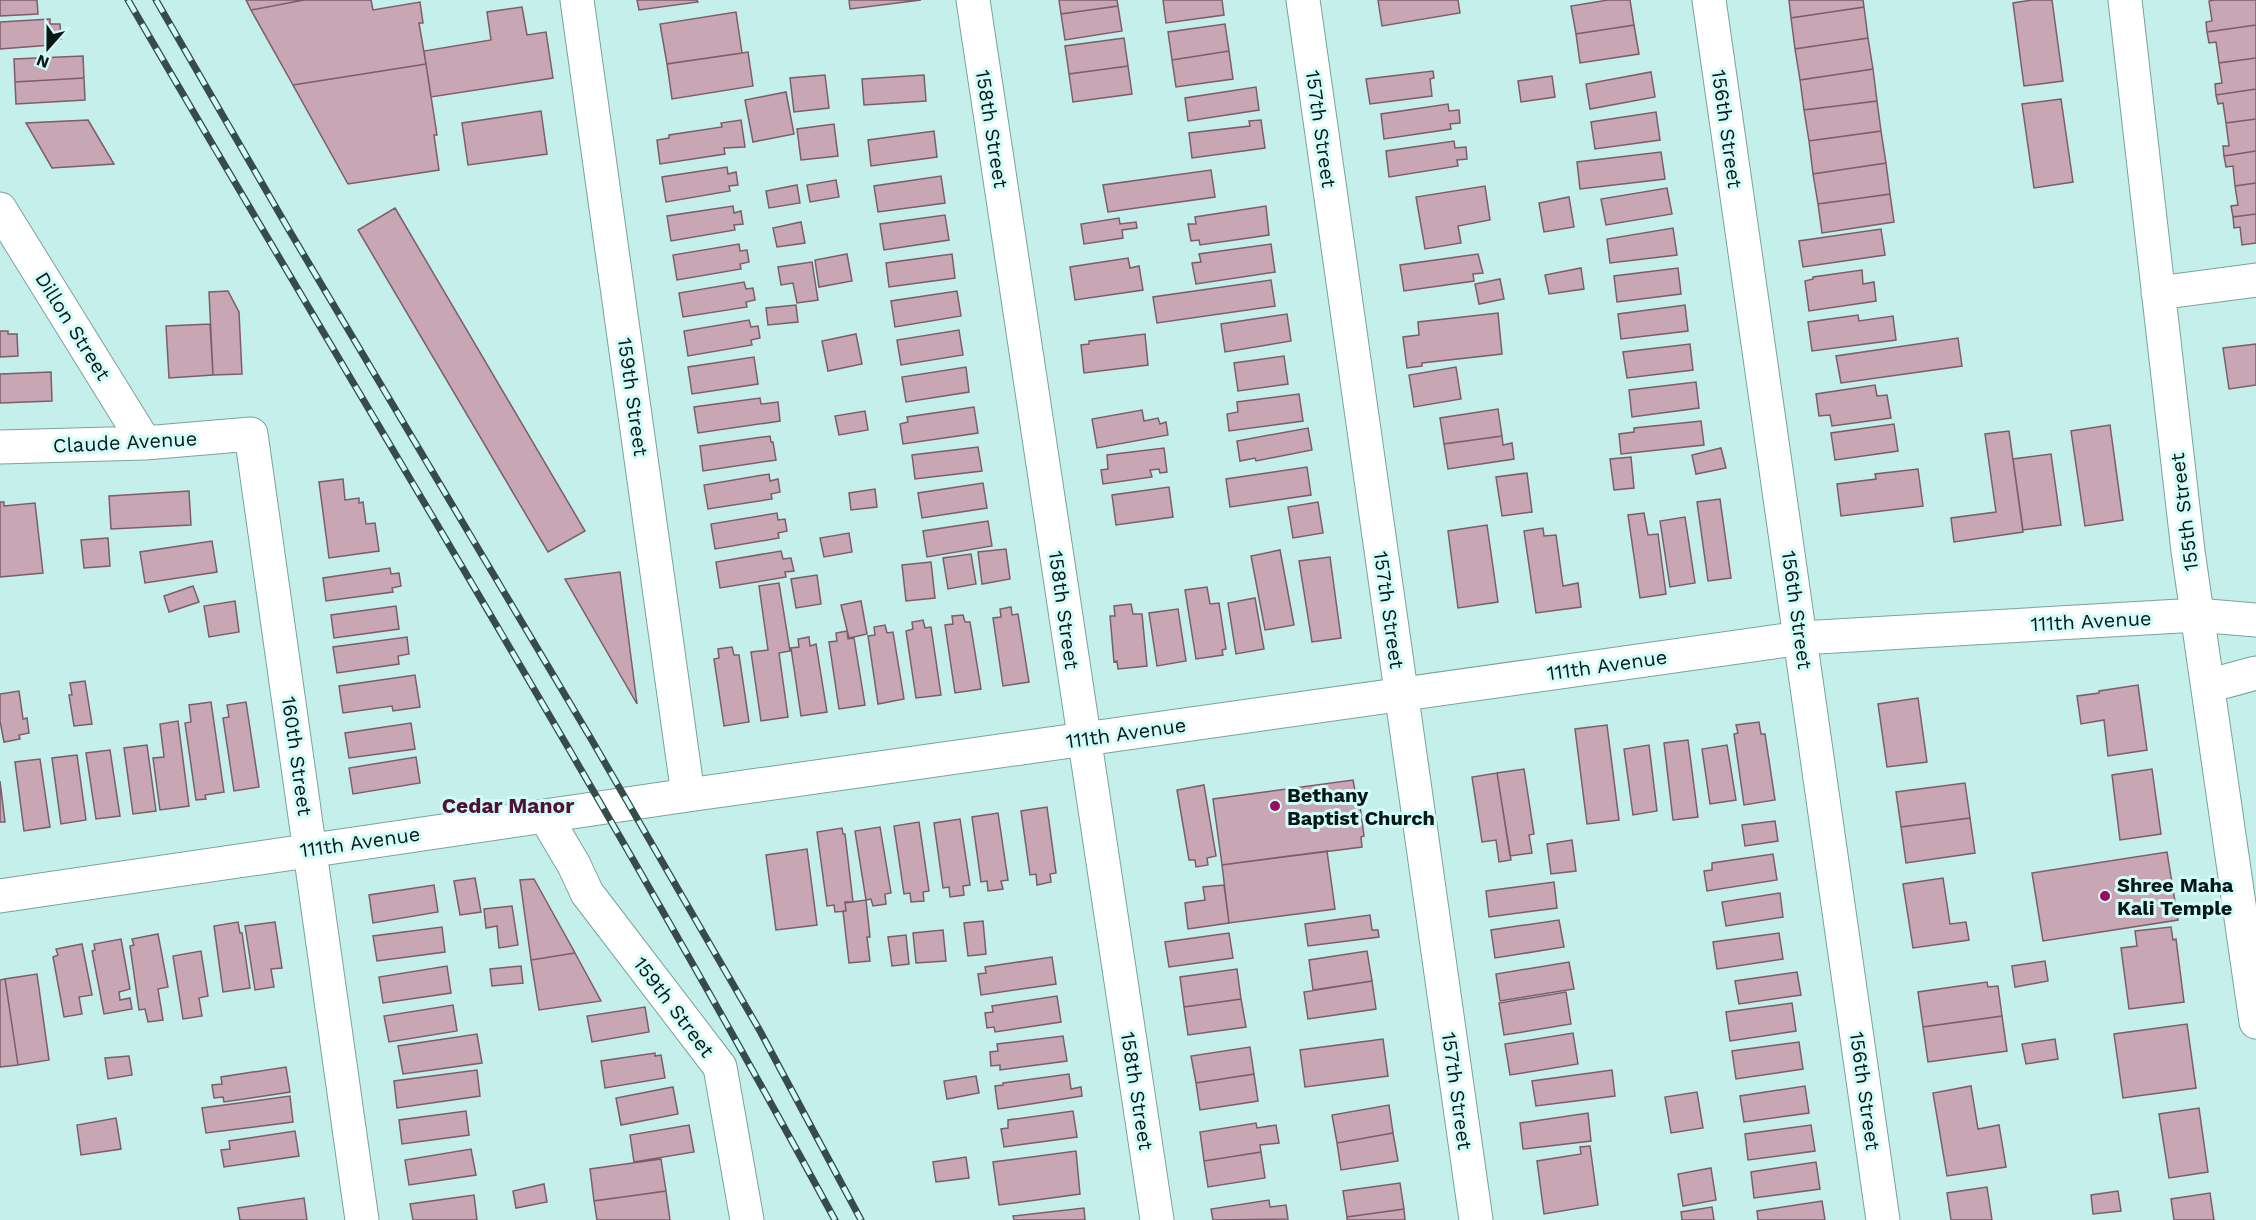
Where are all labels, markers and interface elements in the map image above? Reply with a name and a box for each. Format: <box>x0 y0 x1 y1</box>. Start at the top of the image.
north arrow <box>18 18 78 78</box>
text: N <box>34 51 52 73</box>
street label: 158th Street <box>971 68 1013 191</box>
street label: 156th Street <box>1707 68 1747 190</box>
street label: 157th Street <box>1301 69 1341 190</box>
street label: Dillon Street <box>30 267 116 385</box>
street label: 159th Street <box>613 336 653 458</box>
street label: Claude Avenue <box>52 426 198 458</box>
street label: 155th Street <box>2165 451 2203 572</box>
street label: 158th Street <box>1044 549 1084 671</box>
street label: 156th Street <box>1777 549 1817 671</box>
street label: 157th Street <box>1369 550 1409 671</box>
street label: 111th Avenue <box>2030 606 2152 636</box>
street label: 111th Avenue <box>1545 645 1669 685</box>
street label: 160th Street <box>277 695 317 818</box>
street label: 111th Avenue <box>1064 713 1188 753</box>
place label: Bethany Baptist Church <box>1287 783 1435 830</box>
district label: Cedar Manor <box>442 793 574 818</box>
marker: Bethany Baptist Church <box>1268 799 1282 813</box>
street label: 111th Avenue <box>298 822 422 862</box>
place label: Shree Maha Kali Temple <box>2117 873 2234 920</box>
marker: Shree Maha Kali Temple <box>2098 889 2112 903</box>
street label: 159th Street <box>628 952 720 1062</box>
street label: 158th Street <box>1116 1030 1158 1153</box>
street label: 156th Street <box>1845 1030 1885 1152</box>
street label: 157th Street <box>1437 1031 1477 1152</box>

